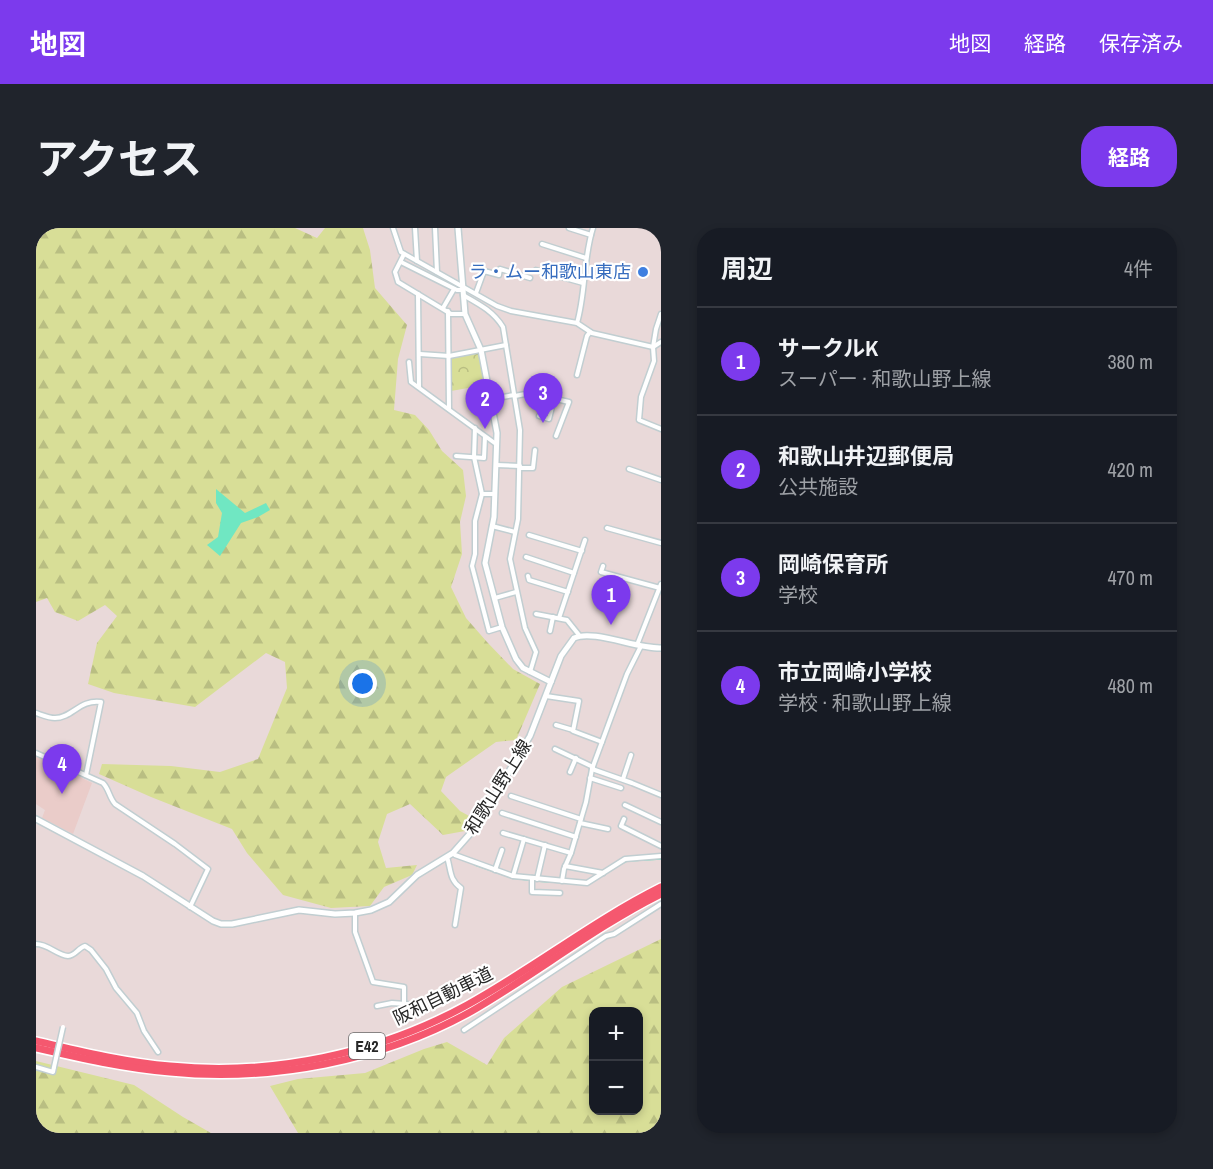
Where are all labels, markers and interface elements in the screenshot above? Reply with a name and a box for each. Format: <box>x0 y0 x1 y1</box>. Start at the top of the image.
text: 地図 <box>30 25 86 63</box>
text: 地図 <box>949 29 991 58</box>
text: 経路 <box>1024 29 1066 58</box>
text: 保存済み <box>1099 29 1183 58</box>
button: 経路 <box>1081 126 1177 187</box>
text: アクセス <box>36 131 202 187</box>
text: 周辺 <box>721 251 773 286</box>
text: 4件 <box>1124 255 1153 282</box>
place label: ラ・ムー和歌山東店 <box>469 259 631 284</box>
marker: ラ・ムー和歌山東店 <box>636 265 650 279</box>
text: サークルK <box>778 333 878 363</box>
text: 1 <box>736 348 745 375</box>
text: 380 m <box>1107 348 1153 375</box>
text: スーパー · 和歌山野上線 <box>778 365 991 392</box>
pin: 3 <box>524 374 562 423</box>
pin: 2 <box>466 380 504 429</box>
text: 和歌山井辺郵便局 <box>778 441 954 471</box>
text: 2 <box>736 456 745 483</box>
text: 420 m <box>1107 456 1153 483</box>
text: 公共施設 <box>778 473 858 500</box>
text: 岡崎保育所 <box>778 549 888 579</box>
text: 3 <box>736 564 745 591</box>
text: 470 m <box>1107 564 1153 591</box>
pin: 1 <box>592 576 630 625</box>
text: 学校 <box>778 581 818 608</box>
text: 市立岡崎小学校 <box>778 657 932 687</box>
your location <box>348 669 377 698</box>
text: 4 <box>736 672 745 699</box>
text: 480 m <box>1107 672 1153 699</box>
text: 学校 · 和歌山野上線 <box>778 689 952 716</box>
street label: 和歌山野上線 <box>458 734 537 839</box>
pin: 4 <box>42 744 82 794</box>
street label: 阪和自動車道 <box>389 961 497 1030</box>
map controls <box>589 1007 643 1115</box>
button: + <box>589 1007 643 1061</box>
road number: E42 <box>349 1033 385 1059</box>
button: − <box>589 1061 643 1115</box>

